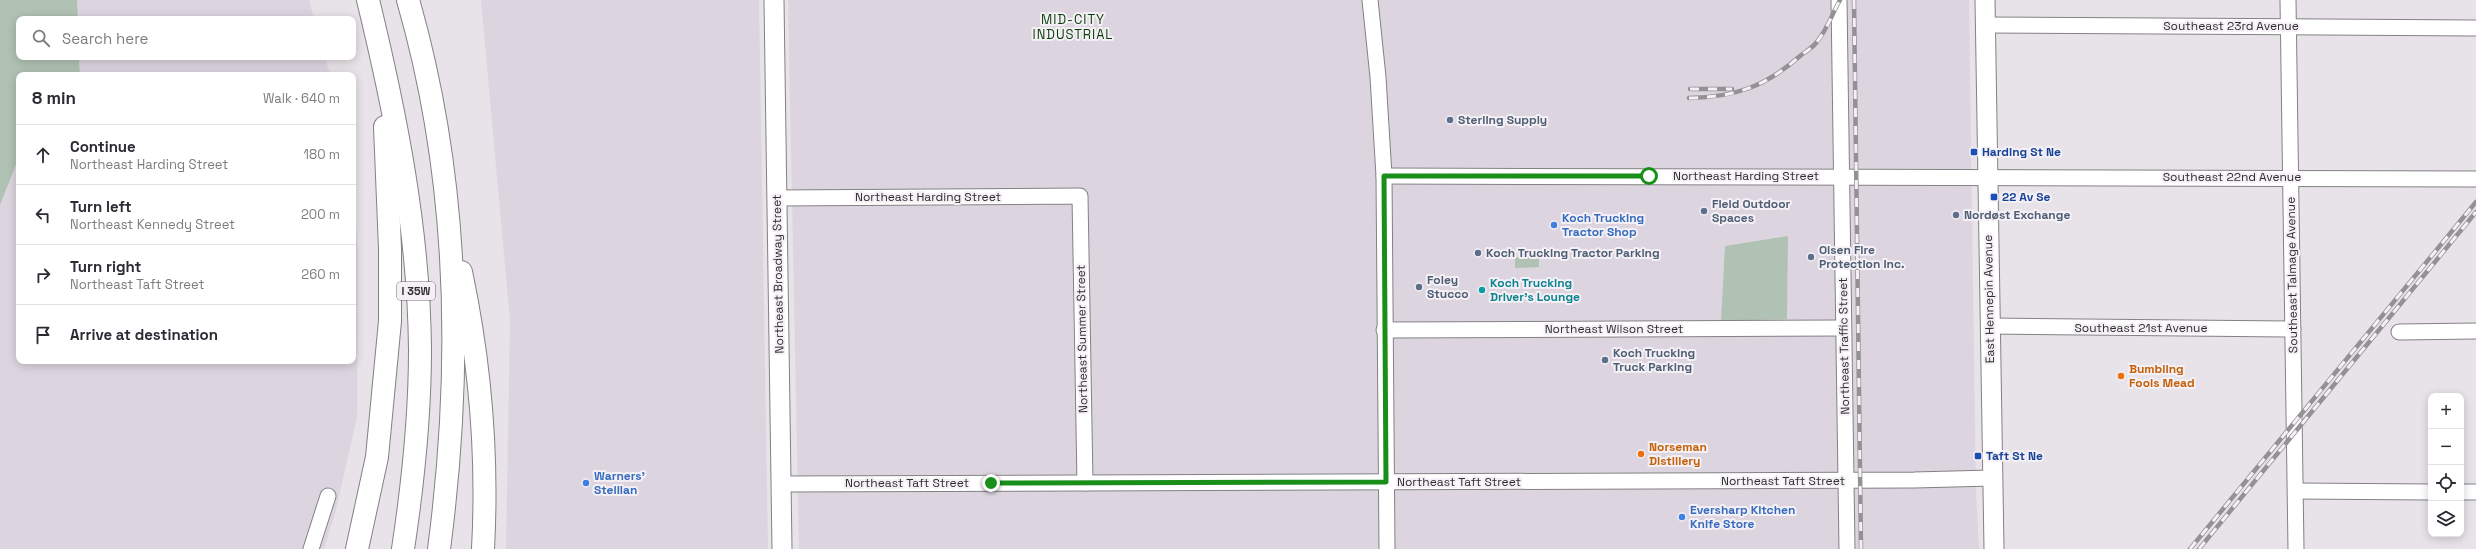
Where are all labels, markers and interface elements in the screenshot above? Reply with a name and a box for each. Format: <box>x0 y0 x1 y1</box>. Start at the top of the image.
district label: MID-CITY INDUSTRIAL <box>1033 11 1113 43</box>
search box <box>16 16 356 60</box>
street label: Southeast 23rd Avenue <box>2163 18 2299 34</box>
icon: search <box>30 27 52 49</box>
text: Search here <box>62 29 148 48</box>
text: 8 min <box>32 87 76 109</box>
text: Walk · 640 m <box>263 90 340 107</box>
place label: Sterling Supply <box>1458 112 1547 128</box>
marker: Sterling Supply <box>1445 115 1455 125</box>
text: Continue <box>70 137 136 156</box>
icon: ahead <box>32 144 54 166</box>
place label: Harding St Ne <box>1982 144 2061 160</box>
text: 180 m <box>304 146 340 163</box>
marker: Harding St Ne <box>1969 147 1979 157</box>
text: Northeast Harding Street <box>70 156 228 173</box>
route start <box>1640 167 1658 185</box>
street label: Northeast Harding Street <box>1673 168 1819 184</box>
street label: Southeast 22nd Avenue <box>2163 169 2301 185</box>
street label: Northeast Harding Street <box>855 189 1001 205</box>
place label: 22 Av Se <box>2002 189 2051 205</box>
marker: 22 Av Se <box>1989 192 1999 202</box>
street label: Northeast Broadway Street <box>769 194 787 354</box>
place label: Field Outdoor Spaces <box>1712 196 1791 226</box>
text: Turn left <box>70 197 132 216</box>
street label: Southeast Talmage Avenue <box>2283 197 2301 353</box>
icon: left <box>32 204 54 226</box>
text: 200 m <box>301 206 340 223</box>
marker: Field Outdoor Spaces <box>1699 206 1709 216</box>
place label: Nordøst Exchange <box>1964 207 2070 223</box>
place label: Koch Trucking Tractor Shop <box>1562 210 1644 240</box>
marker: Nordøst Exchange <box>1951 210 1961 220</box>
text: Northeast Kennedy Street <box>70 216 235 233</box>
marker: Koch Trucking Tractor Shop <box>1549 220 1559 230</box>
street label: East Hennepin Avenue <box>1980 235 1998 363</box>
place label: Olsen Fire Protection Inc. <box>1819 242 1905 272</box>
place label: Koch Trucking Tractor Parking <box>1486 245 1660 261</box>
marker: Koch Trucking Tractor Parking <box>1473 248 1483 258</box>
marker: Olsen Fire Protection Inc. <box>1806 252 1816 262</box>
text: Turn right <box>70 257 141 276</box>
icon: right <box>32 264 54 286</box>
street label: Northeast Summer Street <box>1073 265 1091 413</box>
text: 260 m <box>301 266 340 283</box>
place label: Foley Stucco <box>1427 272 1469 302</box>
place label: Koch Trucking Driver's Lounge <box>1490 275 1580 305</box>
text: Northeast Taft Street <box>70 276 204 293</box>
street label: Northeast Traffic Street <box>1835 277 1853 415</box>
road number: I 35W <box>397 282 435 300</box>
marker: Foley Stucco <box>1414 282 1424 292</box>
marker: Koch Trucking Driver's Lounge <box>1477 285 1487 295</box>
street label: Southeast 21st Avenue <box>2074 320 2208 336</box>
street label: Northeast Wilson Street <box>1545 321 1683 337</box>
icon: arrive <box>32 324 54 346</box>
text: Arrive at destination <box>70 325 218 344</box>
place label: Koch Trucking Truck Parking <box>1613 345 1695 375</box>
marker: Koch Trucking Truck Parking <box>1600 355 1610 365</box>
place label: Bumbling Fools Mead <box>2129 361 2195 391</box>
marker: Bumbling Fools Mead <box>2116 371 2126 381</box>
map controls <box>2428 393 2464 537</box>
button: + <box>2428 393 2464 429</box>
button: − <box>2428 429 2464 465</box>
place label: Norseman Distillery <box>1649 439 1707 469</box>
place label: Taft St Ne <box>1986 448 2043 464</box>
marker: Norseman Distillery <box>1636 449 1646 459</box>
marker: Taft St Ne <box>1973 451 1983 461</box>
button: locate <box>2428 465 2464 501</box>
place label: Warners' Stellian <box>594 468 645 498</box>
street label: Northeast Taft Street <box>1721 473 1845 489</box>
route end <box>982 474 1000 492</box>
street label: Northeast Taft Street <box>1397 474 1521 490</box>
street label: Northeast Taft Street <box>845 475 969 491</box>
marker: Warners' Stellian <box>581 478 591 488</box>
button: layers <box>2428 501 2464 537</box>
place label: Eversharp Kitchen Knife Store <box>1690 502 1795 532</box>
marker: Eversharp Kitchen Knife Store <box>1677 512 1687 522</box>

